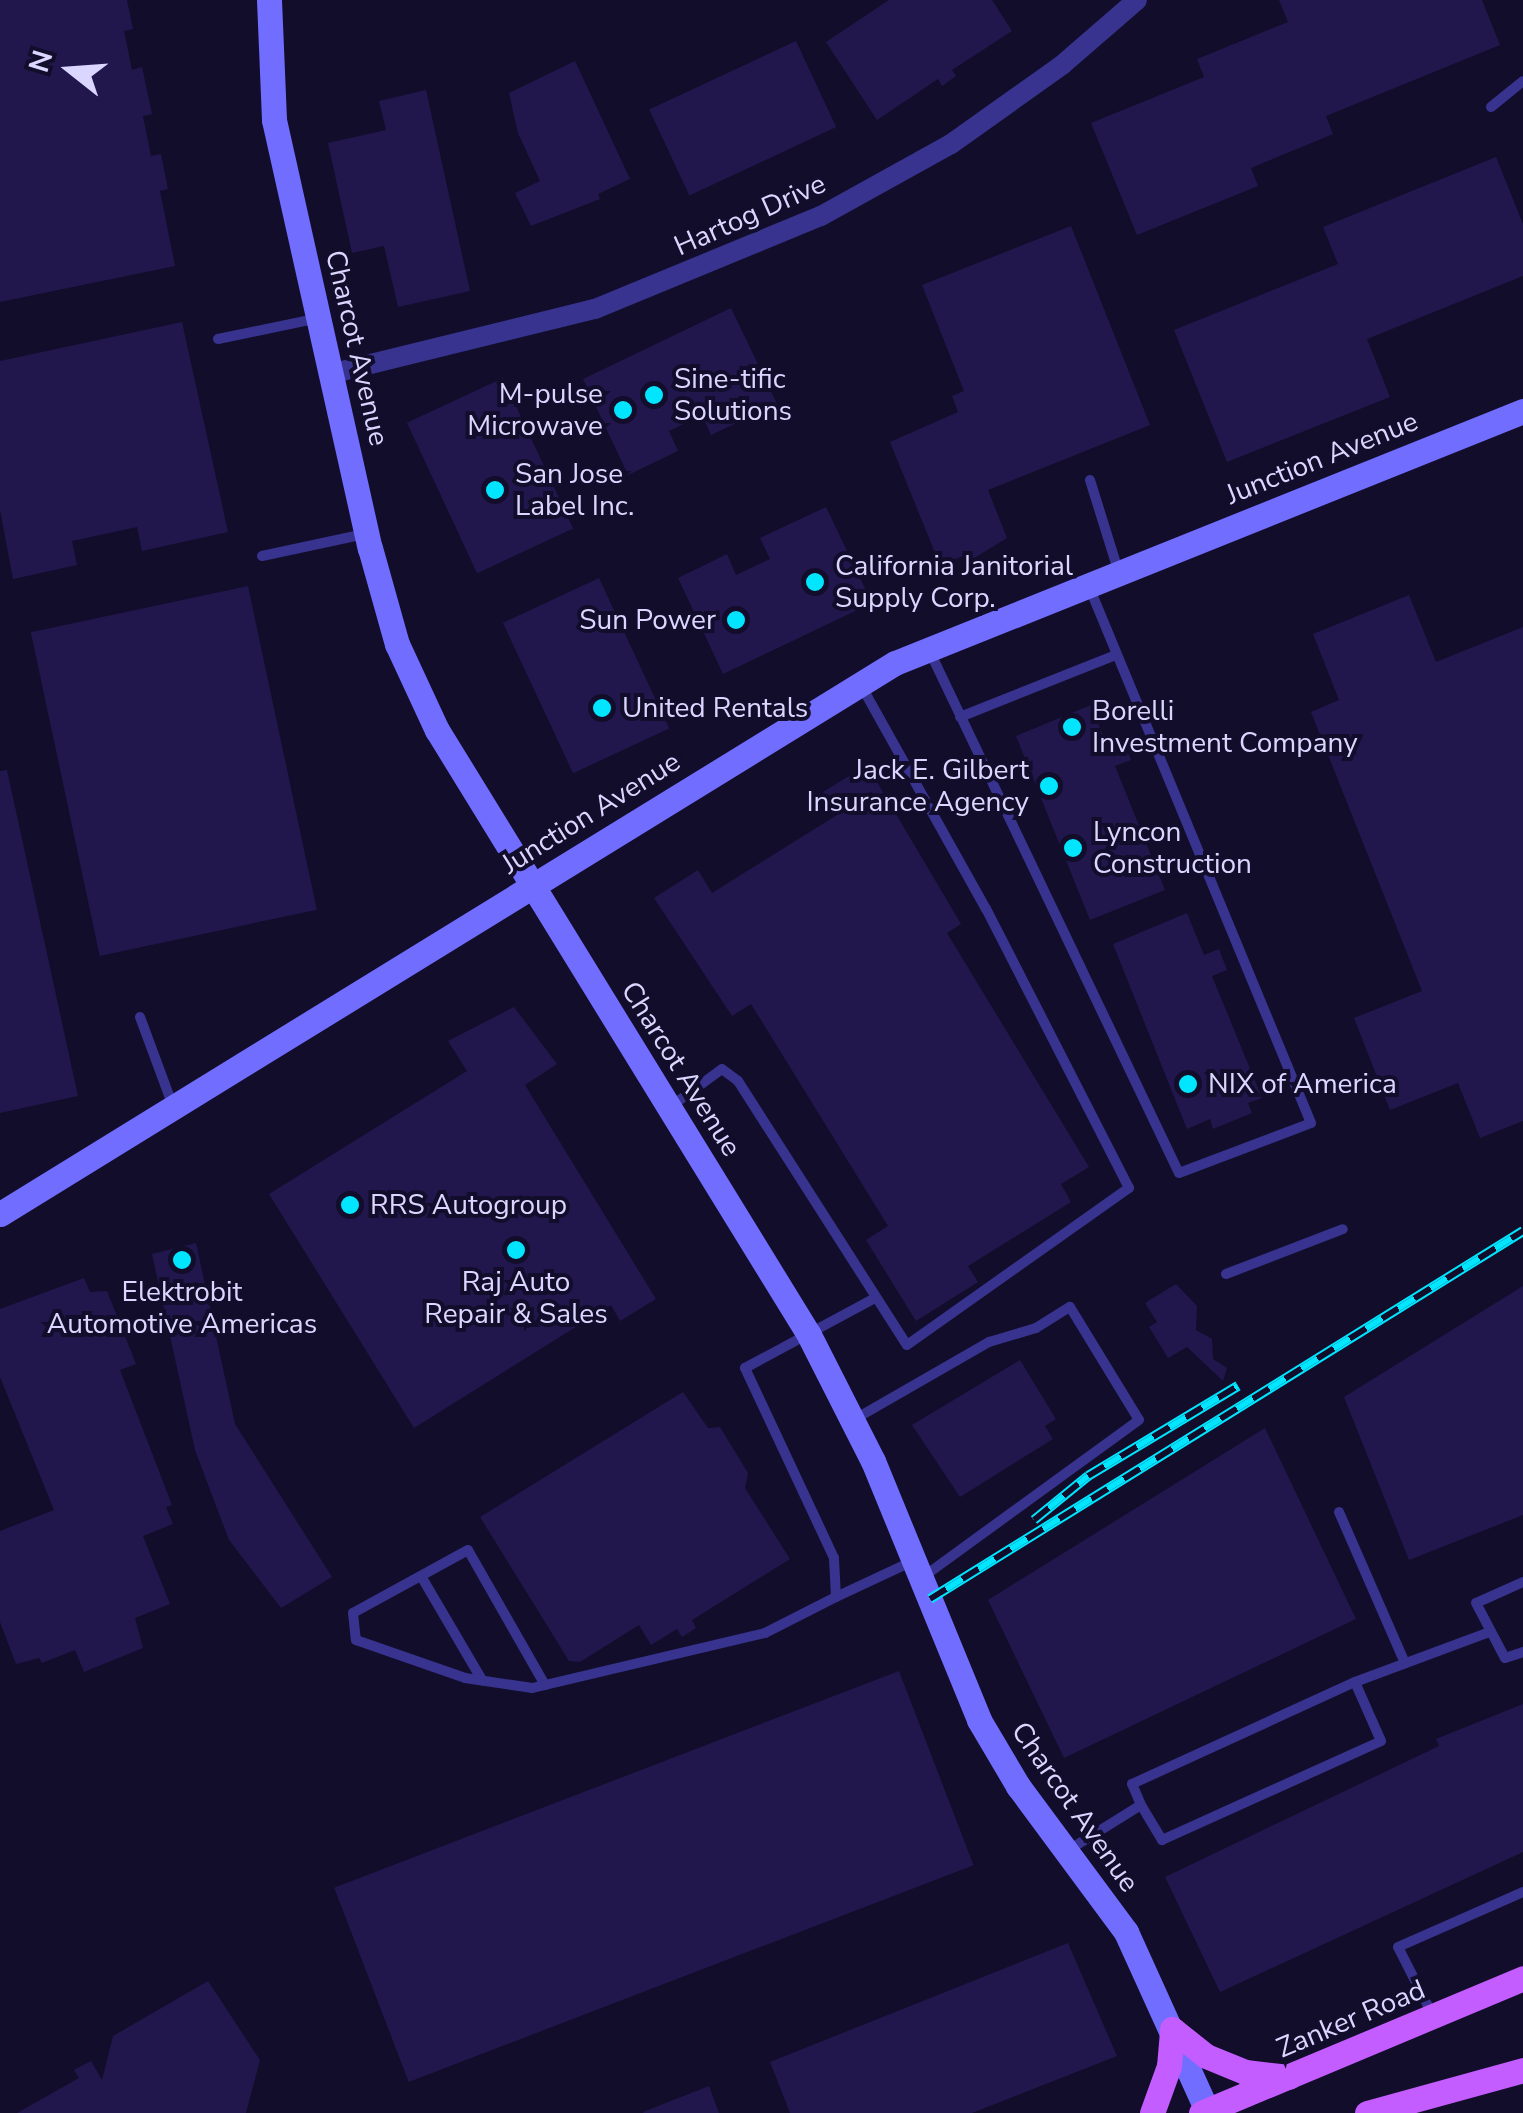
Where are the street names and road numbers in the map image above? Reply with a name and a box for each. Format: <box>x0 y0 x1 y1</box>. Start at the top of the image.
street label: Hartog Drive <box>669 167 831 263</box>
street label: Charcot Avenue <box>318 247 396 449</box>
street label: Junction Avenue <box>1221 404 1423 512</box>
street label: Junction Avenue <box>496 745 686 881</box>
street label: Charcot Avenue <box>614 975 748 1163</box>
street label: Charcot Avenue <box>1004 1716 1146 1898</box>
street label: Zanker Road <box>1272 1973 1430 2065</box>

